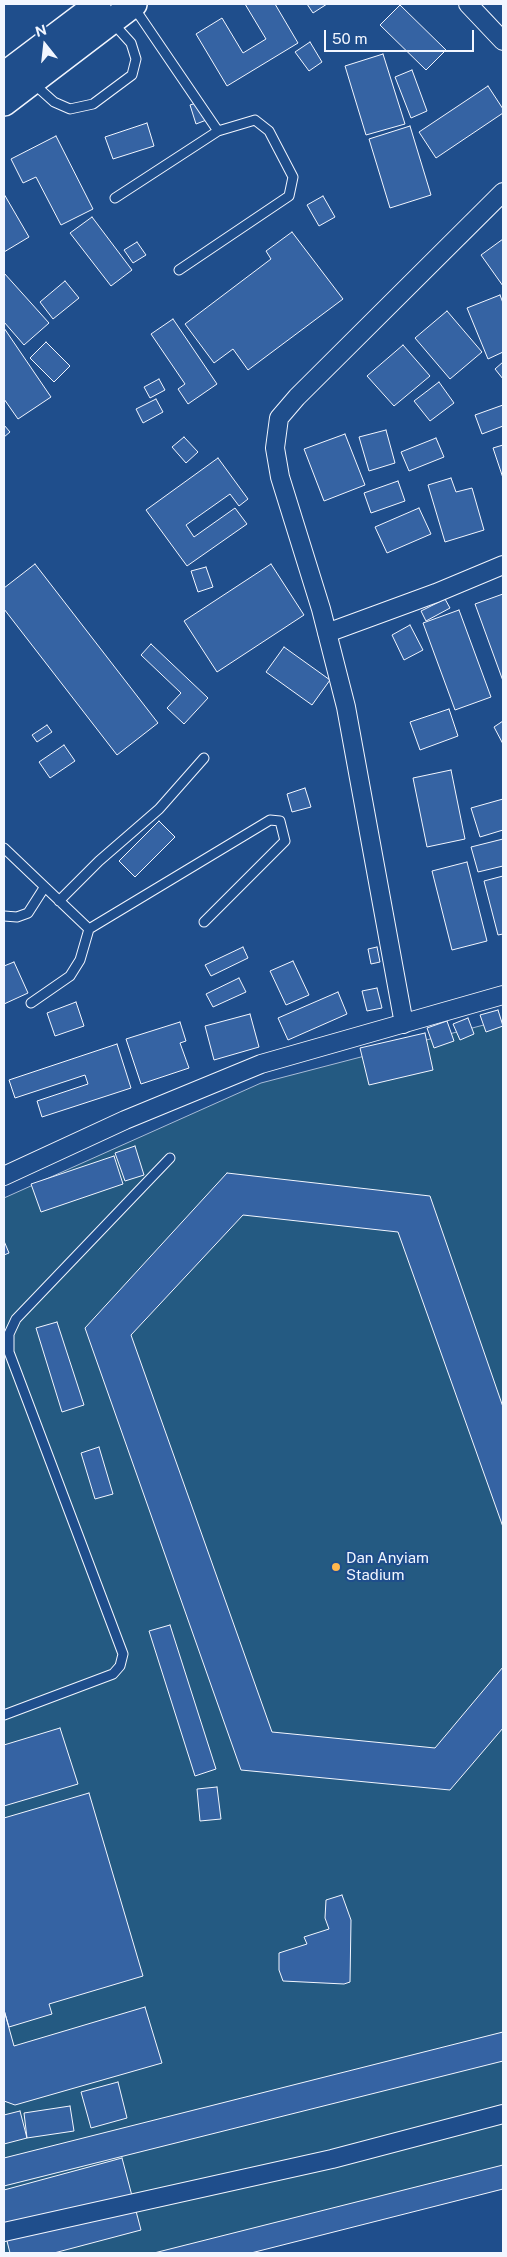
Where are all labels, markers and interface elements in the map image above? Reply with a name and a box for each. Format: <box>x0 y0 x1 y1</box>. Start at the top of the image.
north arrow <box>20 20 70 70</box>
scale bar <box>327 20 477 52</box>
text: N <box>33 21 48 40</box>
text: 50 m <box>332 30 367 47</box>
place label: Dan Anyiam Stadium <box>346 1549 429 1584</box>
marker: Dan Anyiam Stadium <box>330 1561 342 1573</box>

